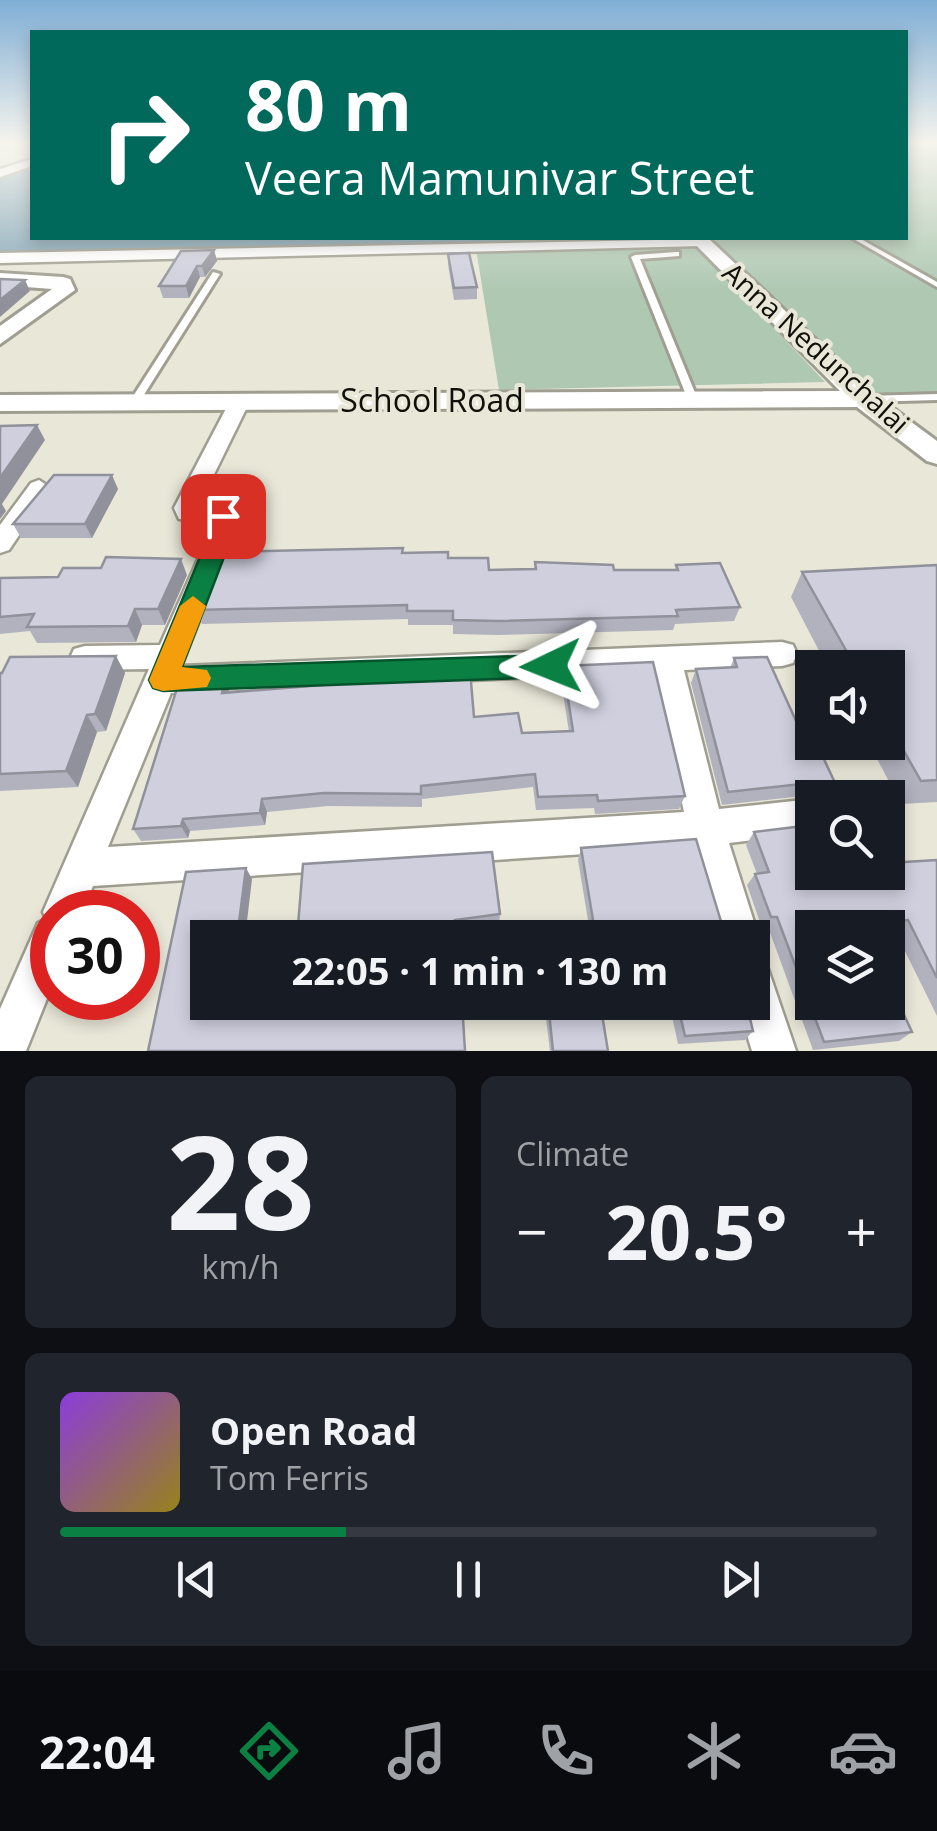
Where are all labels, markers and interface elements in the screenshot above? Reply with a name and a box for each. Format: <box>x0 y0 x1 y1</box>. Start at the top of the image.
text: 80 m <box>245 56 412 152</box>
icon: right <box>80 70 210 200</box>
text: Veera Mamunivar Street <box>245 147 754 208</box>
street label: Anna Nedunchalai <box>715 253 918 441</box>
street label: School Road <box>340 378 524 421</box>
pin <box>181 474 266 559</box>
icon: arrive <box>196 489 251 544</box>
position arrow <box>499 614 603 718</box>
map controls <box>795 650 905 1020</box>
button: sound <box>795 650 905 760</box>
button: search <box>795 780 905 890</box>
speed limit sign: 30 <box>30 890 160 1020</box>
button: layers <box>795 910 905 1020</box>
text: 22:05 · 1 min · 130 m <box>292 944 668 996</box>
text: 28 <box>166 1091 315 1268</box>
text: Climate <box>516 1132 629 1175</box>
text: 20.5° <box>605 1180 788 1282</box>
text: − <box>516 1193 547 1268</box>
text: + <box>846 1193 877 1268</box>
text: km/h <box>202 1245 279 1288</box>
text: Open Road <box>210 1404 417 1456</box>
text: Tom Ferris <box>210 1456 369 1499</box>
icon: previous <box>169 1552 224 1607</box>
icon: pause <box>441 1552 496 1607</box>
icon: next <box>713 1552 768 1607</box>
icon: directions <box>234 1716 304 1786</box>
icon: music <box>382 1716 452 1786</box>
icon: phone <box>531 1716 601 1786</box>
icon: climate <box>679 1716 749 1786</box>
icon: car <box>828 1716 898 1786</box>
text: 22:04 <box>39 1721 155 1782</box>

